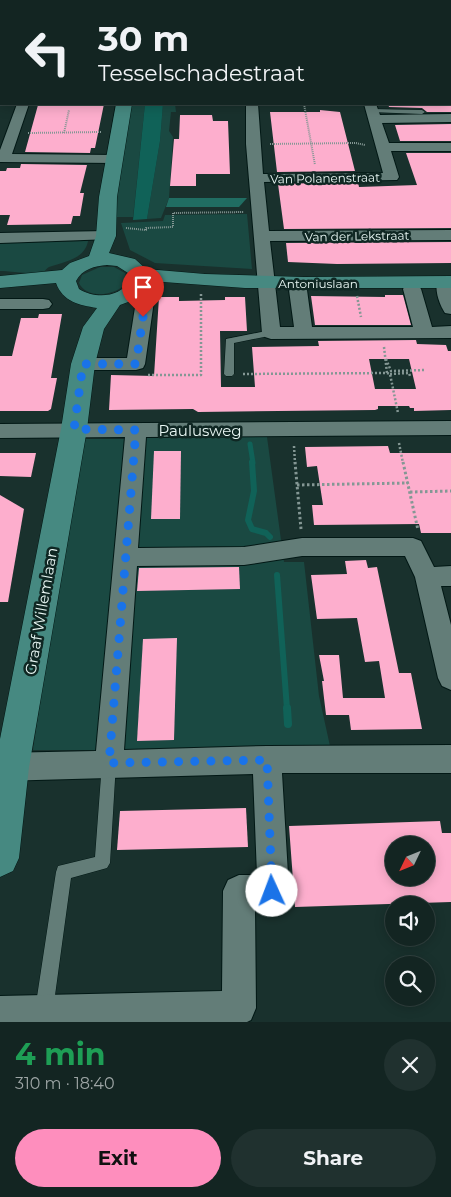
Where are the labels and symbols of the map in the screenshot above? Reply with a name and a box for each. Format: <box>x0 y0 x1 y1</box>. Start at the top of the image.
street label: Van Polanenstraat <box>270 170 380 186</box>
street label: Van der Lekstraat <box>305 228 410 244</box>
pin <box>122 266 164 317</box>
street label: Antoniuslaan <box>278 276 358 291</box>
street label: Paulusweg <box>158 421 242 440</box>
street label: Graaf Willemlaan <box>20 546 62 676</box>
north arrow <box>385 836 435 886</box>
position arrow <box>245 864 297 916</box>

